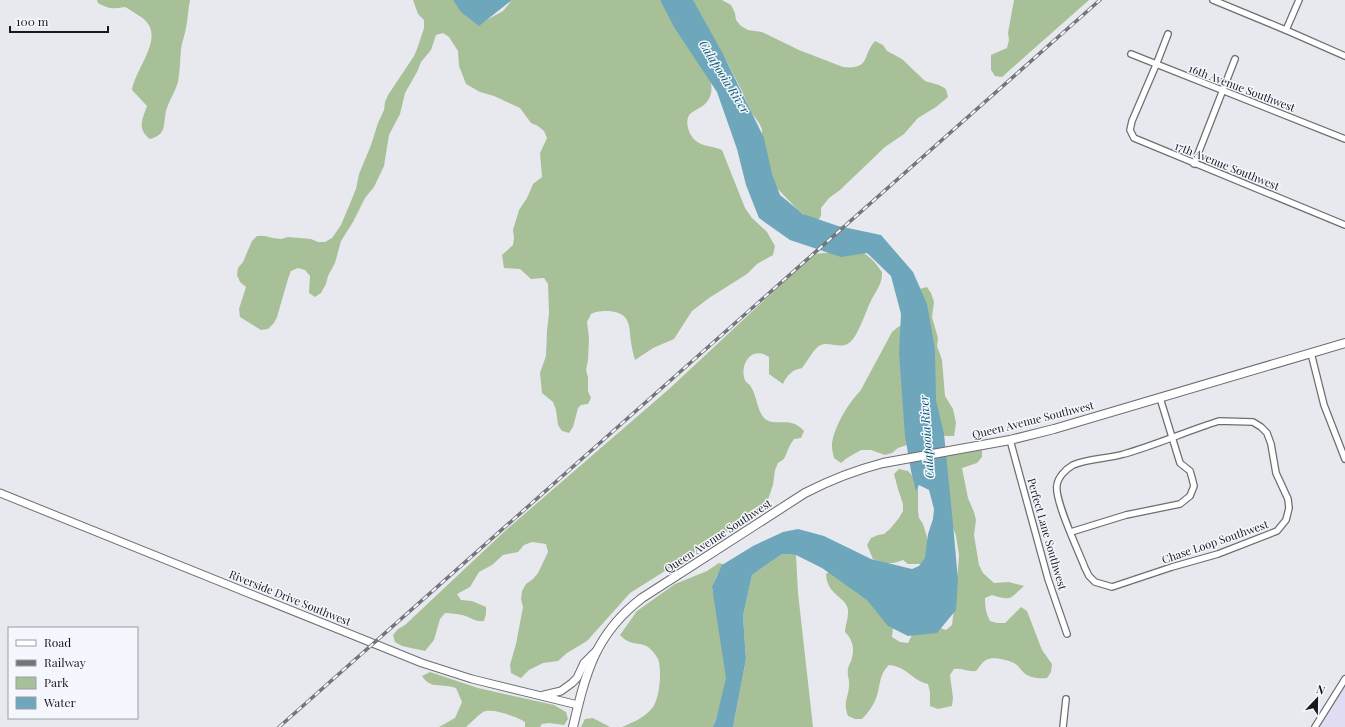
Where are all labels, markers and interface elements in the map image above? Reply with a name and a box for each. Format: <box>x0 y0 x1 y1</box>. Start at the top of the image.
scale bar <box>10 8 108 34</box>
text: 100 m <box>16 13 49 29</box>
water label: Calapooia River <box>696 37 754 117</box>
street label: 16th Avenue Southwest <box>1187 60 1298 115</box>
street label: 17th Avenue Southwest <box>1173 138 1282 193</box>
water label: Calapooia River <box>915 394 937 479</box>
street label: Queen Avenue Southwest <box>970 397 1095 442</box>
street label: Perfect Lane Southwest <box>1024 476 1071 592</box>
street label: Queen Avenue Southwest <box>661 495 774 576</box>
street label: Chase Loop Southwest <box>1160 516 1270 567</box>
street label: Riverside Drive Southwest <box>227 566 353 629</box>
legend <box>8 627 138 719</box>
text: Road <box>44 634 71 650</box>
text: Railway <box>44 654 86 670</box>
text: Park <box>44 674 69 690</box>
north arrow <box>1297 679 1337 719</box>
text: N <box>1314 681 1327 698</box>
text: Water <box>43 694 77 710</box>

